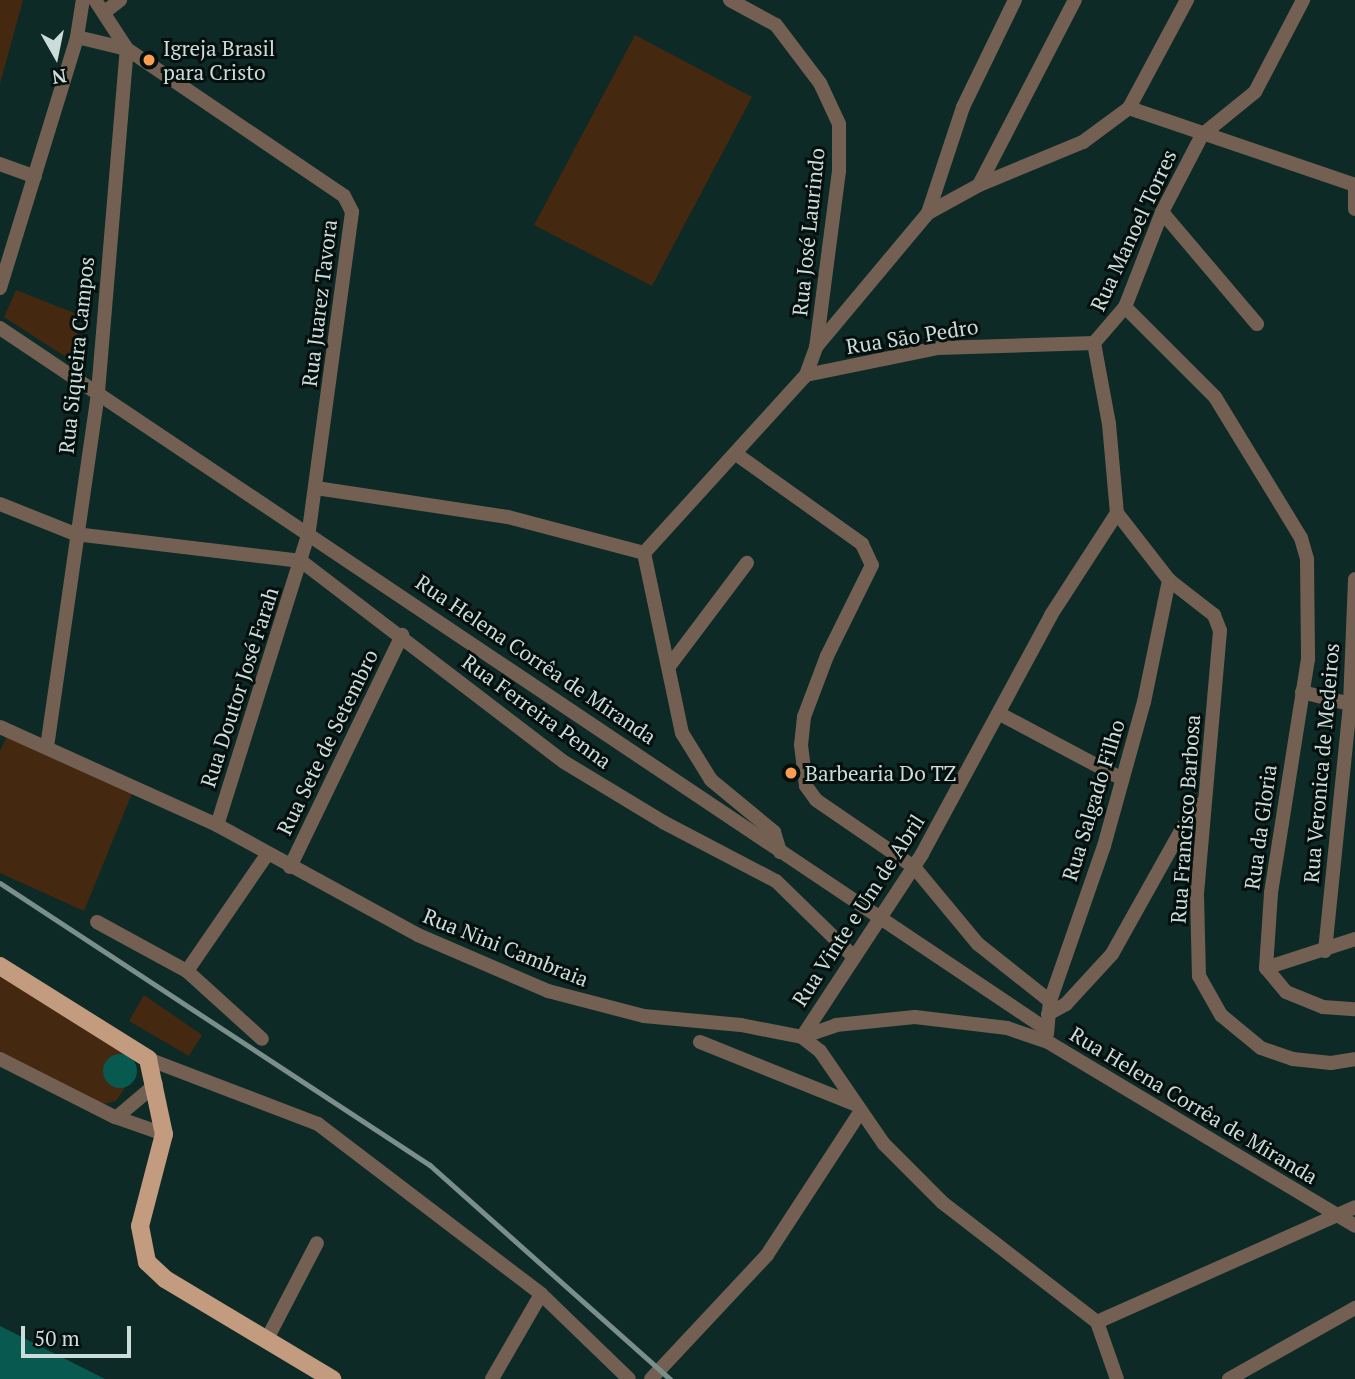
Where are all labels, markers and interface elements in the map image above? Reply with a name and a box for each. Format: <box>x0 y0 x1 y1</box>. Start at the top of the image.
north arrow <box>21 21 91 91</box>
place label: Igreja Brasil para Cristo <box>163 35 275 85</box>
marker: Igreja Brasil para Cristo <box>141 52 157 68</box>
text: N <box>50 64 68 91</box>
street label: Rua Manoel Torres <box>1085 145 1181 315</box>
street label: Rua José Laurindo <box>787 147 829 317</box>
street label: Rua Juarez Tavora <box>296 218 342 388</box>
street label: Rua Siqueira Campos <box>53 255 99 455</box>
street label: Rua São Pedro <box>844 313 980 359</box>
street label: Rua Helena Corrêa de Miranda <box>411 569 661 749</box>
street label: Rua Doutor José Farah <box>195 584 283 790</box>
street label: Rua Veronica de Medeiros <box>1298 642 1344 884</box>
street label: Rua Sete de Setembro <box>271 645 383 839</box>
street label: Rua Ferreira Penna <box>458 649 616 773</box>
street label: Rua Francisco Barbosa <box>1165 714 1205 924</box>
street label: Rua Salgado Filho <box>1056 716 1130 884</box>
place label: Barbearia Do TZ <box>805 760 956 786</box>
street label: Rua da Gloria <box>1239 763 1281 891</box>
marker: Barbearia Do TZ <box>783 765 799 781</box>
street label: Rua Vinte e Um de Abril <box>786 809 930 1011</box>
street label: Rua Nini Cambraia <box>420 902 592 992</box>
street label: Rua Helena Corrêa de Miranda <box>1066 1021 1322 1189</box>
scale bar <box>24 1312 135 1356</box>
text: 50 m <box>34 1324 80 1352</box>

